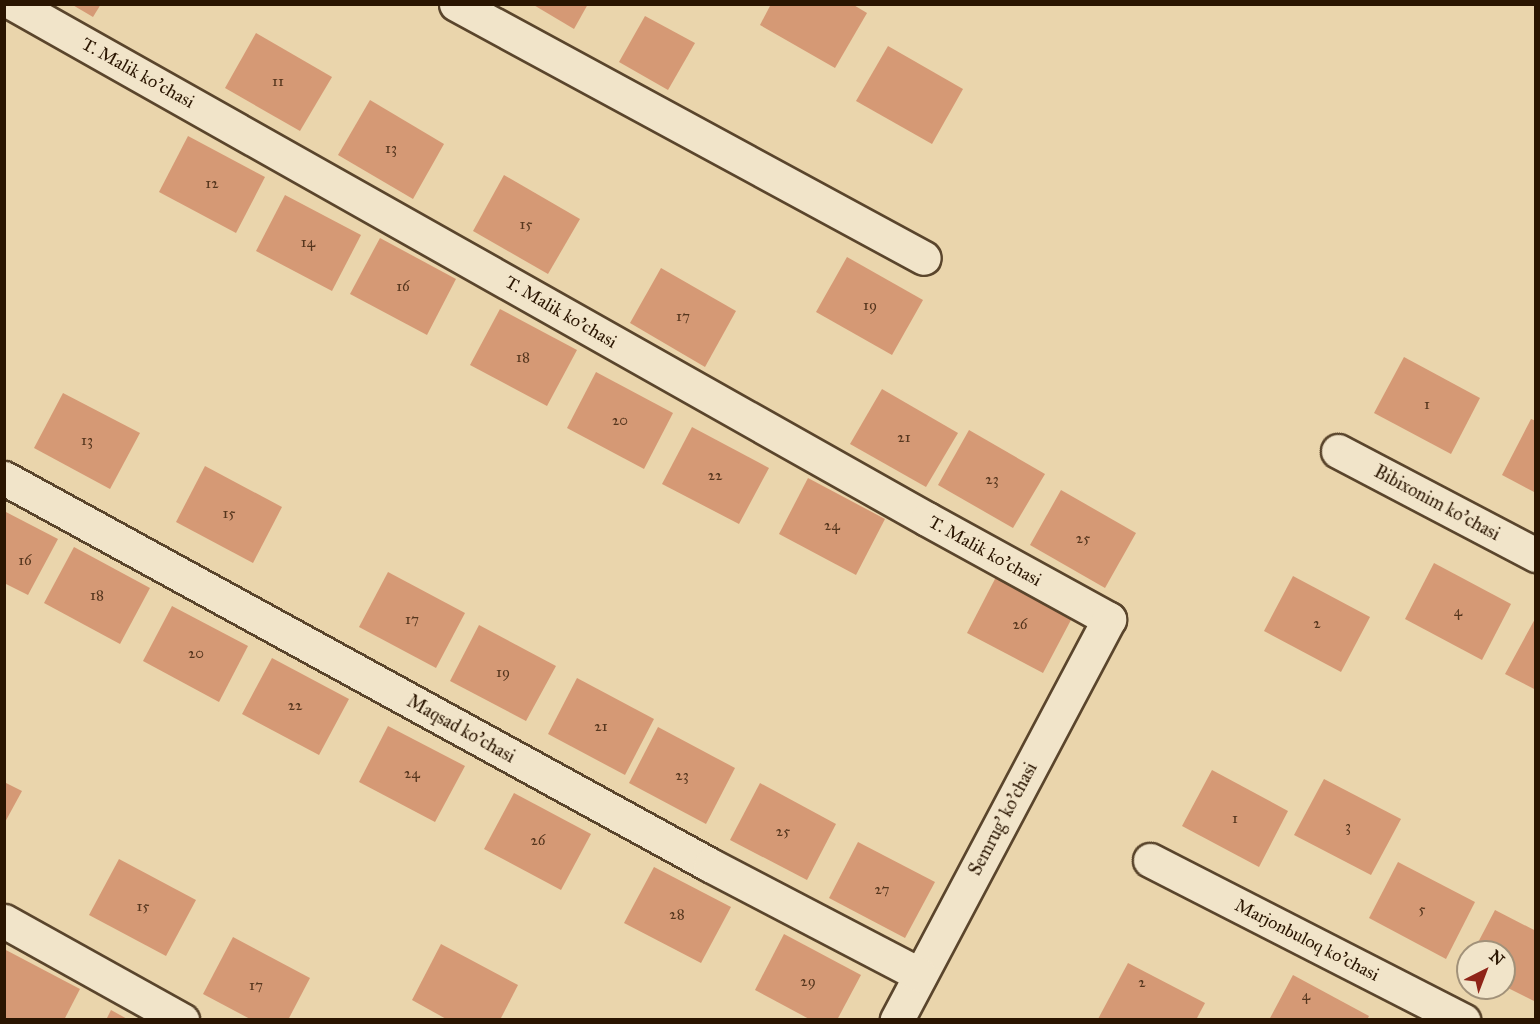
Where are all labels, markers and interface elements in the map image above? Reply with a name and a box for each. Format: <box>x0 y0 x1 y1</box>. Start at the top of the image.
street label: T. Malik ko'chasi <box>78 33 198 113</box>
house number: 11 <box>272 73 284 91</box>
house number: 13 <box>385 140 397 158</box>
house number: 12 <box>205 175 219 193</box>
house number: 15 <box>520 216 532 234</box>
house number: 14 <box>301 234 315 252</box>
street label: T. Malik ko'chasi <box>501 271 621 353</box>
house number: 16 <box>396 278 410 296</box>
house number: 19 <box>863 297 877 315</box>
house number: 17 <box>676 308 690 326</box>
house number: 18 <box>516 349 530 367</box>
house number: 1 <box>1424 396 1430 414</box>
house number: 20 <box>612 412 628 430</box>
house number: 21 <box>897 429 911 447</box>
house number: 13 <box>81 432 93 450</box>
street label: Bibixonim ko'chasi <box>1370 461 1504 545</box>
house number: 22 <box>708 467 722 485</box>
house number: 23 <box>985 471 999 489</box>
house number: 15 <box>223 505 235 523</box>
street label: T. Malik ko'chasi <box>925 511 1045 591</box>
house number: 24 <box>824 517 840 535</box>
house number: 25 <box>1076 530 1090 548</box>
house number: 16 <box>18 552 32 570</box>
house number: 18 <box>90 587 104 605</box>
house number: 4 <box>1454 603 1462 621</box>
house number: 17 <box>405 611 419 629</box>
house number: 2 <box>1313 615 1321 633</box>
house number: 26 <box>1012 616 1028 634</box>
house number: 20 <box>188 645 204 663</box>
house number: 19 <box>496 664 510 682</box>
street label: Maqsad ko'chasi <box>403 690 519 768</box>
house number: 22 <box>288 697 302 715</box>
house number: 21 <box>594 718 608 736</box>
street label: Semrug' ko'chasi <box>964 759 1042 879</box>
house number: 24 <box>404 765 420 783</box>
house number: 23 <box>675 767 689 785</box>
house number: 1 <box>1232 810 1238 828</box>
house number: 3 <box>1345 818 1351 836</box>
house number: 25 <box>776 823 790 841</box>
house number: 26 <box>530 832 546 850</box>
house number: 27 <box>874 881 890 899</box>
street label: Marjonbuloq ko'chasi <box>1231 894 1383 986</box>
house number: 15 <box>137 898 149 916</box>
house number: 5 <box>1419 901 1425 919</box>
house number: 28 <box>669 906 685 924</box>
north arrow <box>1456 940 1516 1000</box>
text: N <box>1486 946 1508 969</box>
house number: 29 <box>800 973 816 991</box>
house number: 2 <box>1138 974 1146 992</box>
house number: 17 <box>249 977 263 995</box>
house number: 4 <box>1302 987 1310 1005</box>

